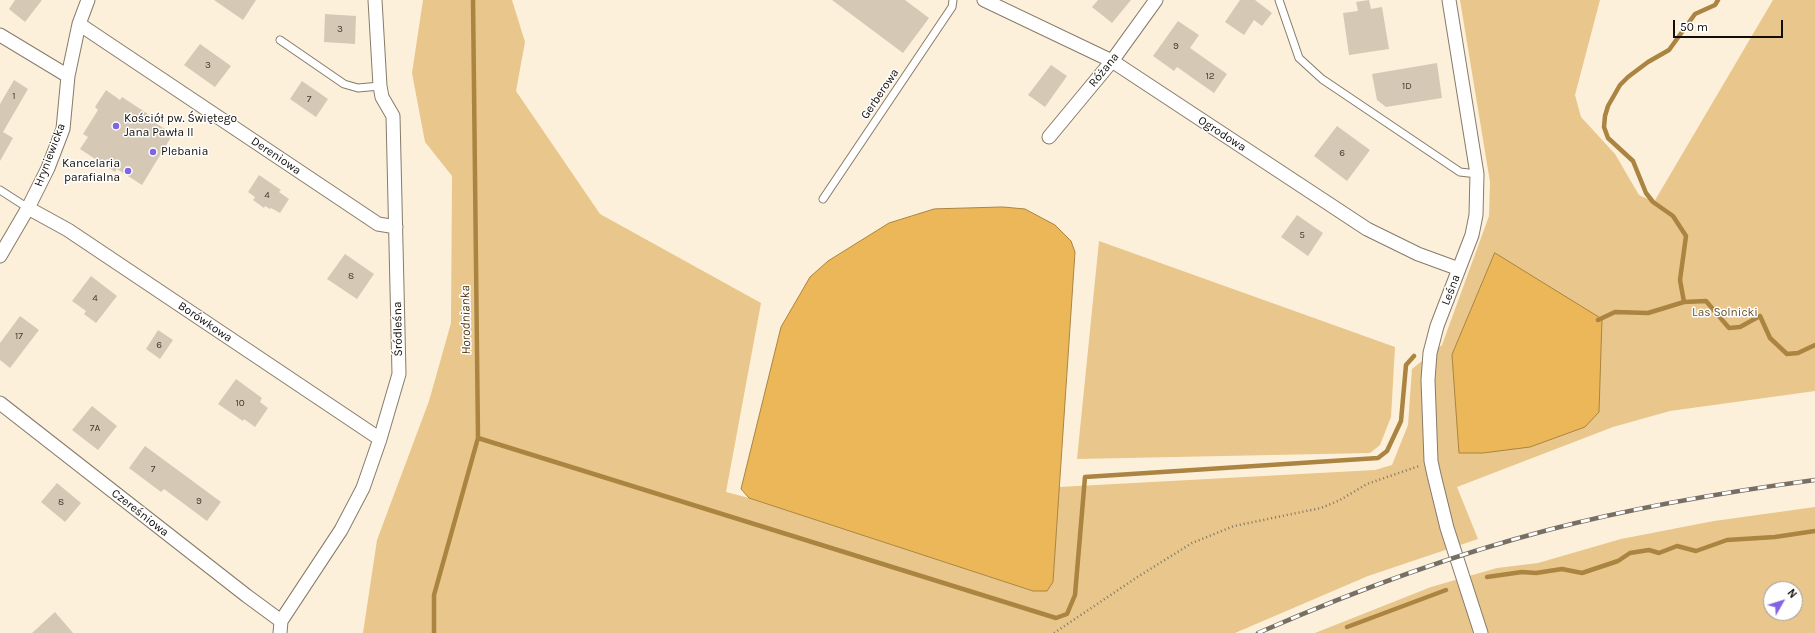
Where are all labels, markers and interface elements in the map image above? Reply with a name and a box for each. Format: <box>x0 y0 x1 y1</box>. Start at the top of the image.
scale bar <box>1675 12 1785 38</box>
text: 50 m <box>1680 20 1708 34</box>
house number: 3 <box>337 23 343 35</box>
house number: 9 <box>1173 40 1179 52</box>
street label: Różana <box>1086 50 1122 90</box>
house number: 3 <box>205 59 211 71</box>
street label: Gerberowa <box>858 66 902 122</box>
house number: 12 <box>1205 70 1215 82</box>
house number: 1D <box>1402 80 1412 92</box>
house number: 1 <box>12 90 16 102</box>
house number: 7 <box>307 93 311 105</box>
place label: Kościół pw. Świętego Jana Pawła II <box>124 112 237 140</box>
street label: Ogrodowa <box>1195 113 1249 155</box>
street label: Hryniewicka <box>31 121 69 189</box>
marker: Kościół pw. Świętego Jana Pawła II <box>111 121 121 131</box>
street label: Dereniowa <box>248 134 304 178</box>
place label: Plebania <box>161 145 208 159</box>
marker: Plebania <box>148 147 158 157</box>
house number: 6 <box>1339 147 1345 159</box>
place label: Kancelaria parafialna <box>62 157 120 185</box>
marker: Kancelaria parafialna <box>123 166 133 176</box>
house number: 4 <box>264 189 270 201</box>
house number: 5 <box>1299 229 1305 241</box>
house number: 8 <box>348 270 354 282</box>
street label: Leśna <box>1439 273 1463 307</box>
water label: Horodnianka <box>458 285 474 355</box>
house number: 4 <box>92 292 98 304</box>
street label: Borówkowa <box>175 299 235 345</box>
street label: Śródleśna <box>390 301 406 357</box>
park label: Las Solnicki <box>1692 306 1758 320</box>
house number: 17 <box>15 330 23 342</box>
house number: 6 <box>156 339 162 351</box>
house number: 10 <box>235 397 245 409</box>
house number: 7A <box>90 422 100 434</box>
house number: 7 <box>151 463 155 475</box>
street label: Czereśniowa <box>109 486 171 540</box>
house number: 9 <box>196 495 202 507</box>
house number: 8 <box>58 496 64 508</box>
north arrow <box>1763 581 1803 621</box>
text: N <box>1784 587 1799 601</box>

